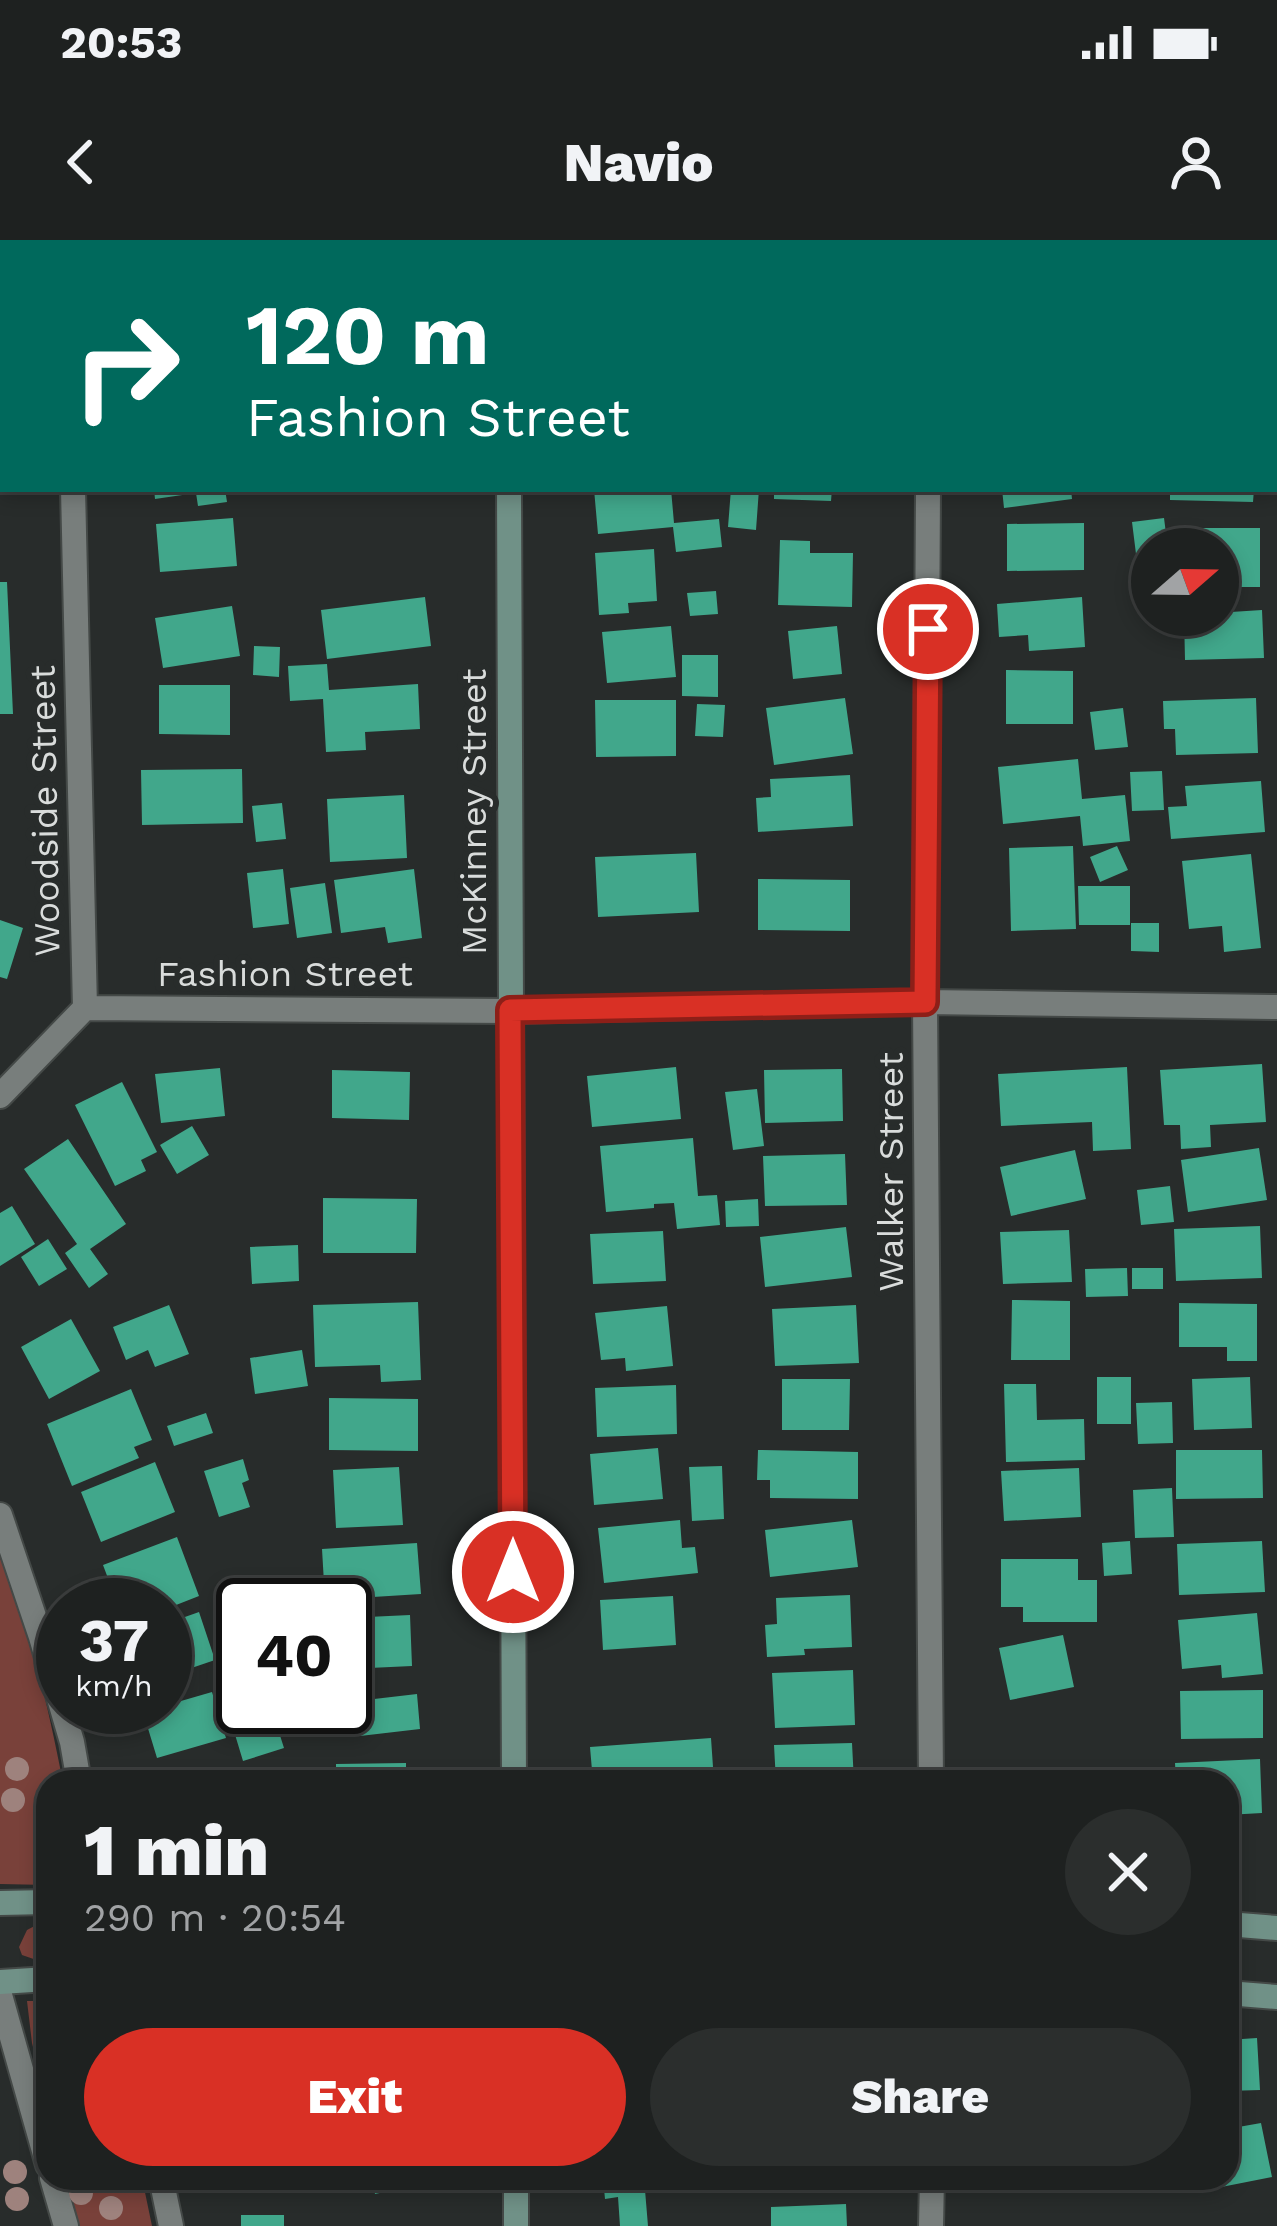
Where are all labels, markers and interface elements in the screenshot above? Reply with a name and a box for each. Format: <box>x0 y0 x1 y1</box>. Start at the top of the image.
text: 20:53 <box>60 16 182 69</box>
icon: back <box>48 129 114 195</box>
icon: person <box>1163 129 1229 195</box>
text: Navio <box>564 131 713 194</box>
text: 120 m <box>246 286 489 384</box>
icon: right <box>48 288 204 444</box>
text: Fashion Street <box>246 386 630 449</box>
north arrow <box>1131 528 1239 636</box>
map controls <box>1131 528 1239 636</box>
pin <box>877 578 979 680</box>
icon: arrive <box>895 596 961 662</box>
street label: Woodside Street <box>21 665 69 957</box>
street label: McKinney Street <box>453 669 495 955</box>
street label: Fashion Street <box>157 953 413 995</box>
street label: Walker Street <box>870 1052 912 1292</box>
position arrow <box>450 1509 576 1635</box>
speed limit sign: 40 <box>216 1578 372 1734</box>
text: 37 <box>79 1605 149 1676</box>
text: km/h <box>75 1668 153 1703</box>
text: 1 min <box>84 1808 269 1892</box>
button: close <box>1065 1809 1191 1935</box>
text: 290 m · 20:54 <box>84 1895 346 1940</box>
button: Exit <box>84 2028 626 2166</box>
button: Share <box>650 2028 1191 2166</box>

